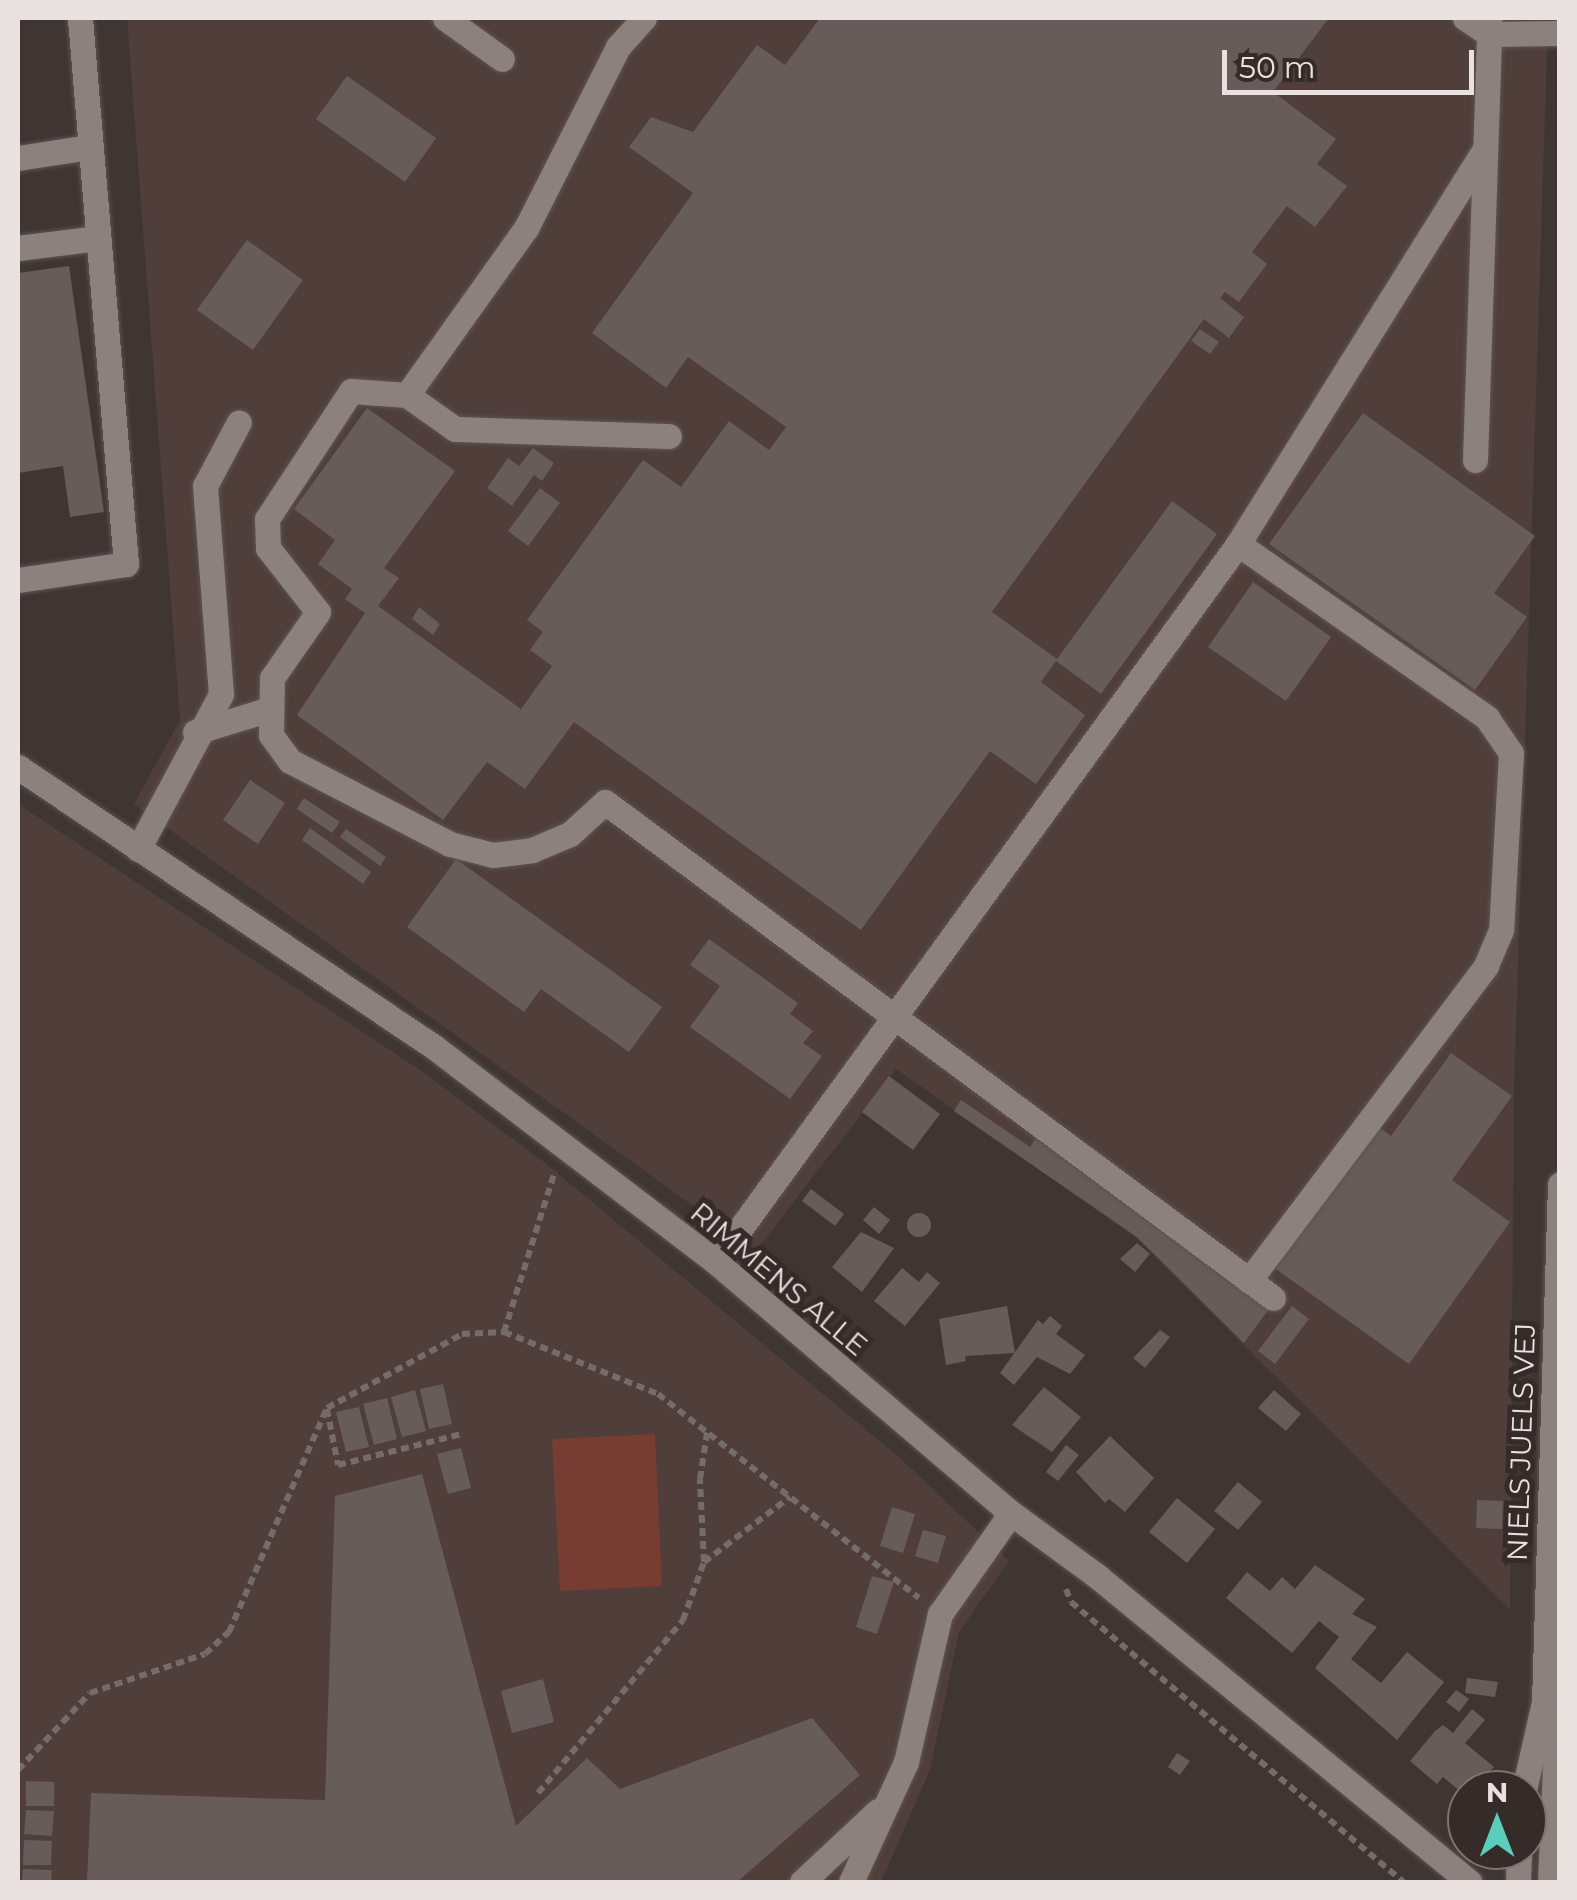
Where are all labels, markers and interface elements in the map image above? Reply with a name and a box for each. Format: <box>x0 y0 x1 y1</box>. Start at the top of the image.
scale bar <box>1227 30 1480 92</box>
text: 50 m <box>1239 49 1316 86</box>
street label: RIMMENS ALLE <box>684 1195 874 1363</box>
street label: NIELS JUELS VEJ <box>1500 1322 1542 1562</box>
north arrow <box>1447 1770 1547 1870</box>
text: N <box>1486 1775 1508 1809</box>

